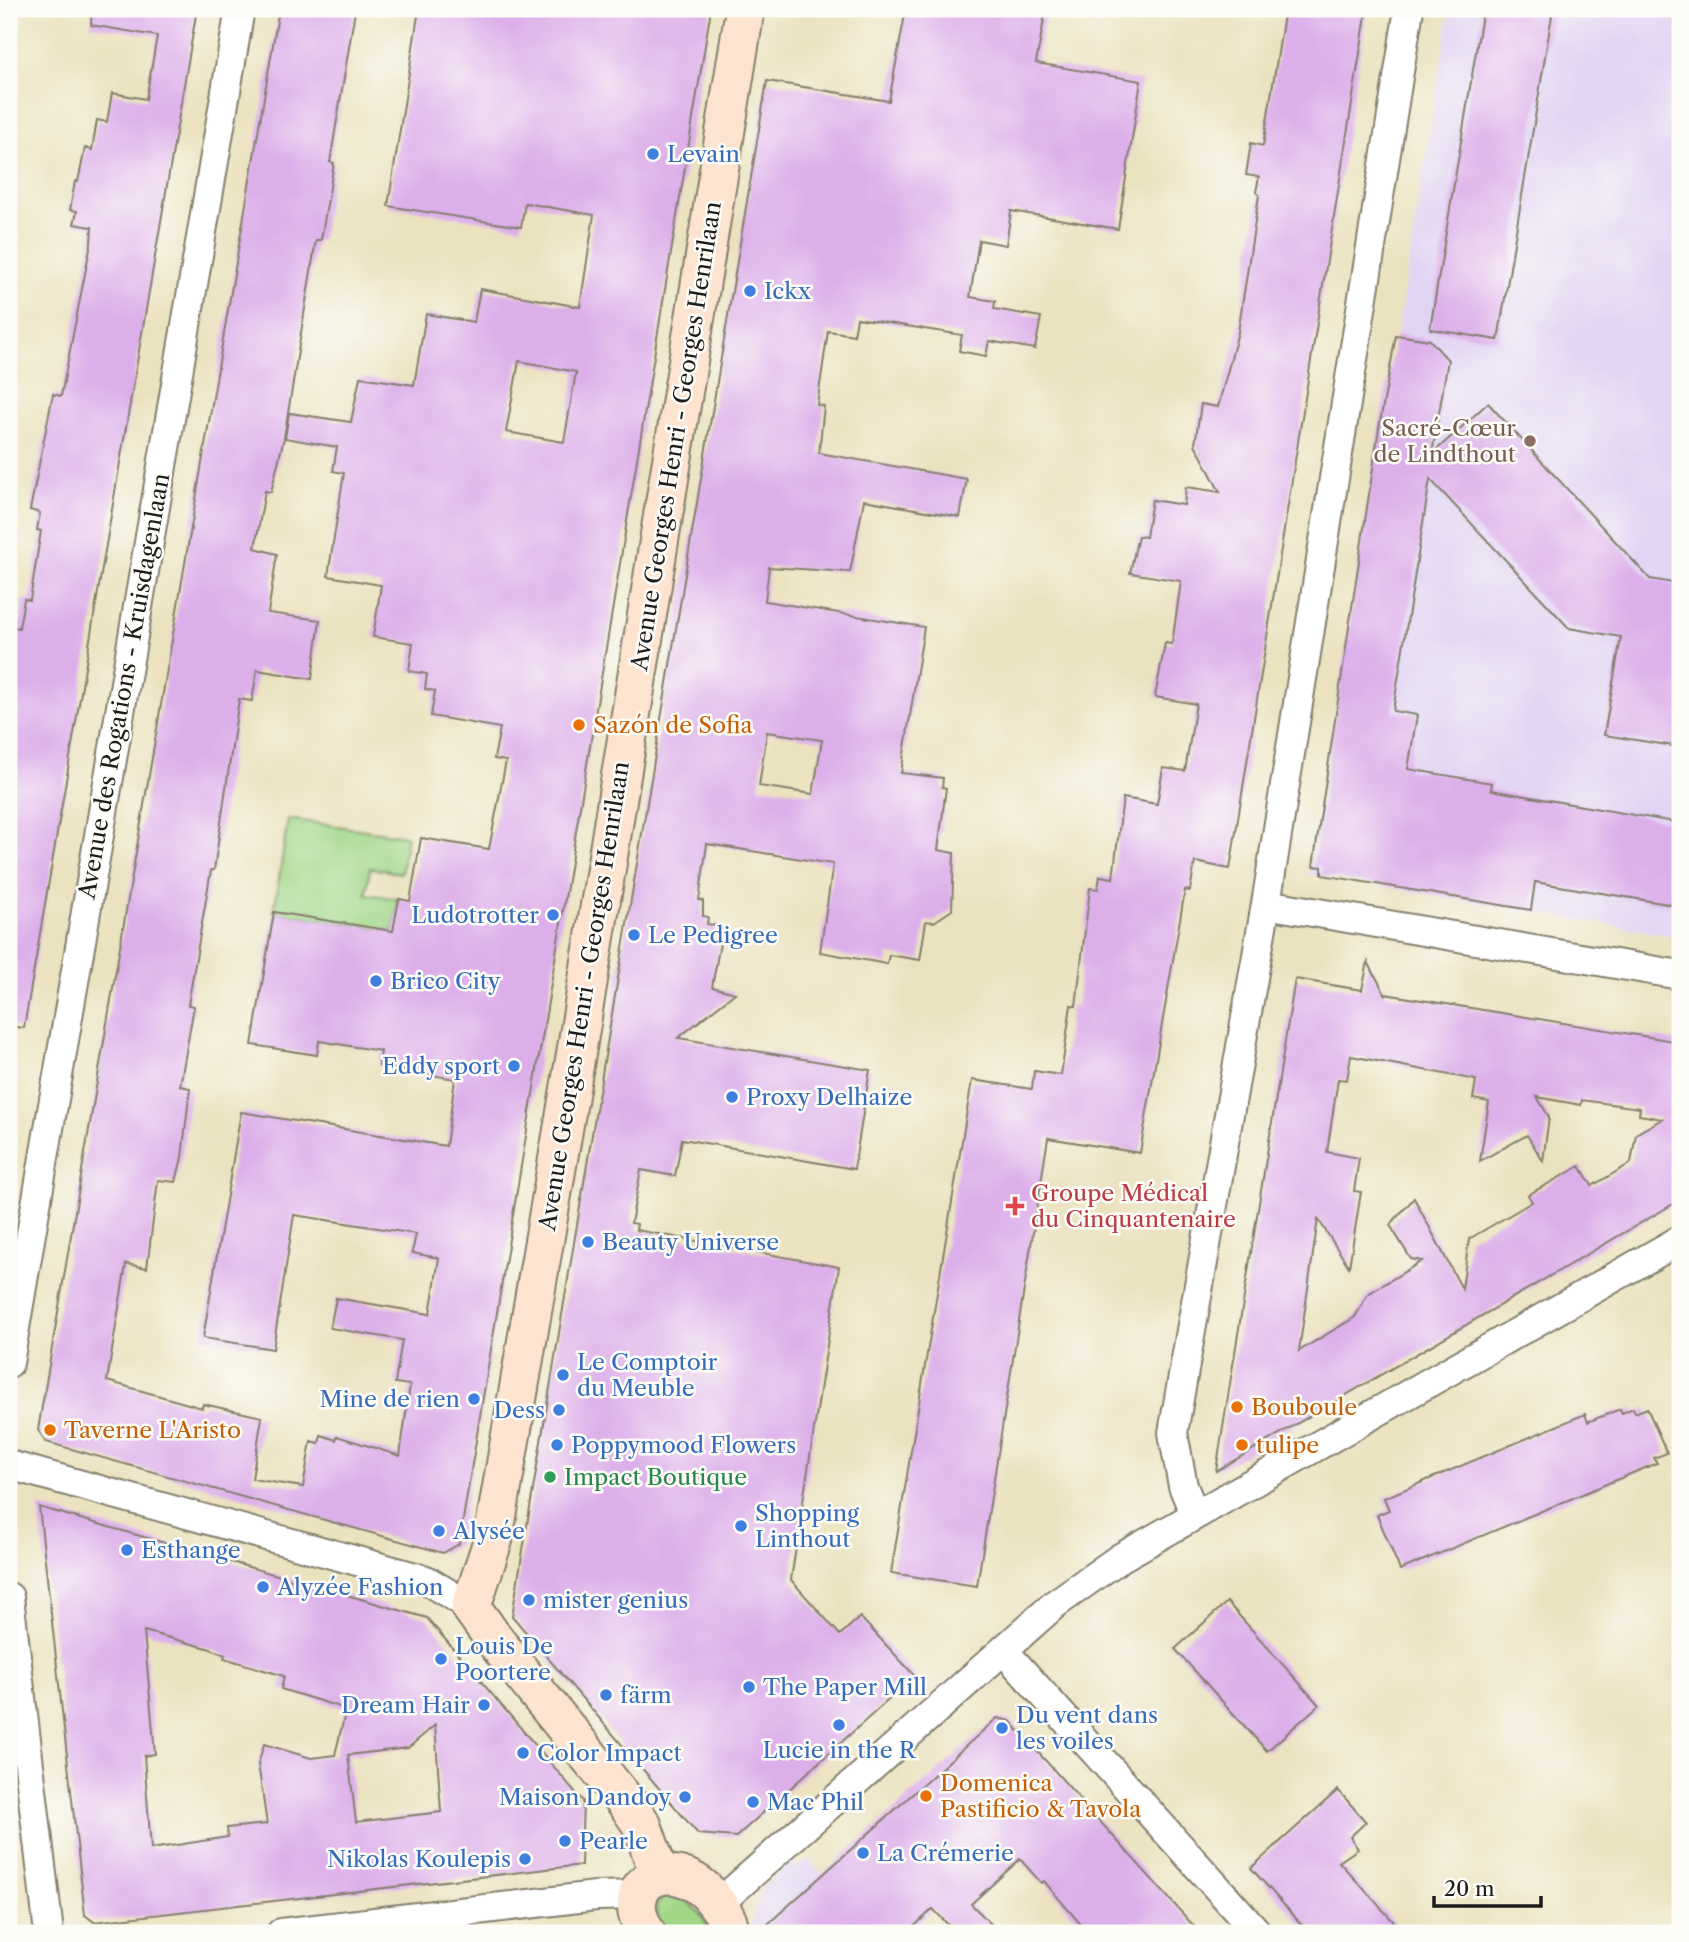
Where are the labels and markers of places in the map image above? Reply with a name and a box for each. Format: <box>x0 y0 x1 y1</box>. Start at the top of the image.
place label: Levain <box>667 140 740 168</box>
marker: Levain <box>645 146 661 162</box>
place label: Ickx <box>764 277 812 305</box>
marker: Ickx <box>742 283 758 299</box>
place label: Sacré-Cœur de Lindthout <box>1374 414 1516 468</box>
marker: Sacré-Cœur de Lindthout <box>1522 433 1538 449</box>
place label: Sazón de Sofia <box>593 711 754 739</box>
marker: Sazón de Sofia <box>571 717 587 733</box>
place label: Ludotrotter <box>411 901 539 929</box>
marker: Ludotrotter <box>545 907 561 923</box>
place label: Le Pedigree <box>648 921 778 949</box>
marker: Le Pedigree <box>626 927 642 943</box>
place label: Brico City <box>390 967 501 995</box>
marker: Brico City <box>368 973 384 989</box>
place label: Eddy sport <box>382 1052 500 1080</box>
marker: Eddy sport <box>506 1058 522 1074</box>
place label: Proxy Delhaize <box>746 1083 912 1111</box>
marker: Proxy Delhaize <box>724 1089 740 1105</box>
place label: Groupe Médical du Cinquantenaire <box>1031 1179 1236 1233</box>
marker: Groupe Médical du Cinquantenaire <box>1005 1196 1025 1216</box>
place label: Beauty Universe <box>602 1228 779 1256</box>
marker: Beauty Universe <box>580 1234 596 1250</box>
place label: Le Comptoir du Meuble <box>577 1348 718 1402</box>
marker: Le Comptoir du Meuble <box>555 1367 571 1383</box>
place label: Mine de rien <box>319 1385 460 1413</box>
marker: Mine de rien <box>466 1391 482 1407</box>
place label: Bouboule <box>1251 1393 1357 1421</box>
place label: Dess <box>493 1396 545 1424</box>
marker: Bouboule <box>1229 1399 1245 1415</box>
marker: Dess <box>551 1402 567 1418</box>
place label: Taverne L'Aristo <box>64 1416 241 1444</box>
marker: Taverne L'Aristo <box>42 1422 58 1438</box>
place label: Poppymood Flowers <box>571 1431 796 1459</box>
place label: tulipe <box>1256 1431 1319 1459</box>
marker: Poppymood Flowers <box>549 1437 565 1453</box>
marker: tulipe <box>1234 1437 1250 1453</box>
place label: Impact Boutique <box>564 1463 747 1491</box>
marker: Impact Boutique <box>542 1469 558 1485</box>
place label: Shopping Linthout <box>755 1499 860 1553</box>
place label: Alysée <box>452 1517 525 1545</box>
marker: Shopping Linthout <box>733 1518 749 1534</box>
marker: Alysée <box>431 1523 447 1539</box>
place label: Esthange <box>141 1536 241 1564</box>
marker: Esthange <box>119 1542 135 1558</box>
place label: Alyzée Fashion <box>276 1573 443 1601</box>
marker: Alyzée Fashion <box>255 1579 271 1595</box>
place label: mister genius <box>543 1586 688 1614</box>
marker: mister genius <box>521 1592 537 1608</box>
place label: Louis De Poortere <box>455 1632 553 1686</box>
marker: Louis De Poortere <box>433 1651 449 1667</box>
place label: The Paper Mill <box>763 1673 927 1701</box>
marker: The Paper Mill <box>741 1679 757 1695</box>
place label: färm <box>620 1681 672 1709</box>
marker: färm <box>598 1687 614 1703</box>
place label: Dream Hair <box>341 1691 470 1719</box>
marker: Dream Hair <box>476 1697 492 1713</box>
place label: Du vent dans les voiles <box>1016 1701 1158 1755</box>
marker: Lucie in the R <box>831 1717 847 1733</box>
marker: Du vent dans les voiles <box>994 1720 1010 1736</box>
place label: Lucie in the R <box>762 1736 917 1764</box>
place label: Color Impact <box>537 1739 682 1767</box>
marker: Color Impact <box>515 1745 531 1761</box>
place label: Domenica Pastificio & Tavola <box>940 1769 1142 1823</box>
place label: Maison Dandoy <box>499 1783 671 1811</box>
place label: Mac Phil <box>767 1788 864 1816</box>
marker: Domenica Pastificio & Tavola <box>918 1788 934 1804</box>
marker: Maison Dandoy <box>677 1789 693 1805</box>
marker: Mac Phil <box>745 1794 761 1810</box>
place label: Pearle <box>579 1827 648 1855</box>
marker: Pearle <box>557 1833 573 1849</box>
place label: La Crémerie <box>877 1839 1014 1867</box>
place label: Nikolas Koulepis <box>327 1845 511 1873</box>
marker: La Crémerie <box>855 1845 871 1861</box>
marker: Nikolas Koulepis <box>517 1851 533 1867</box>

